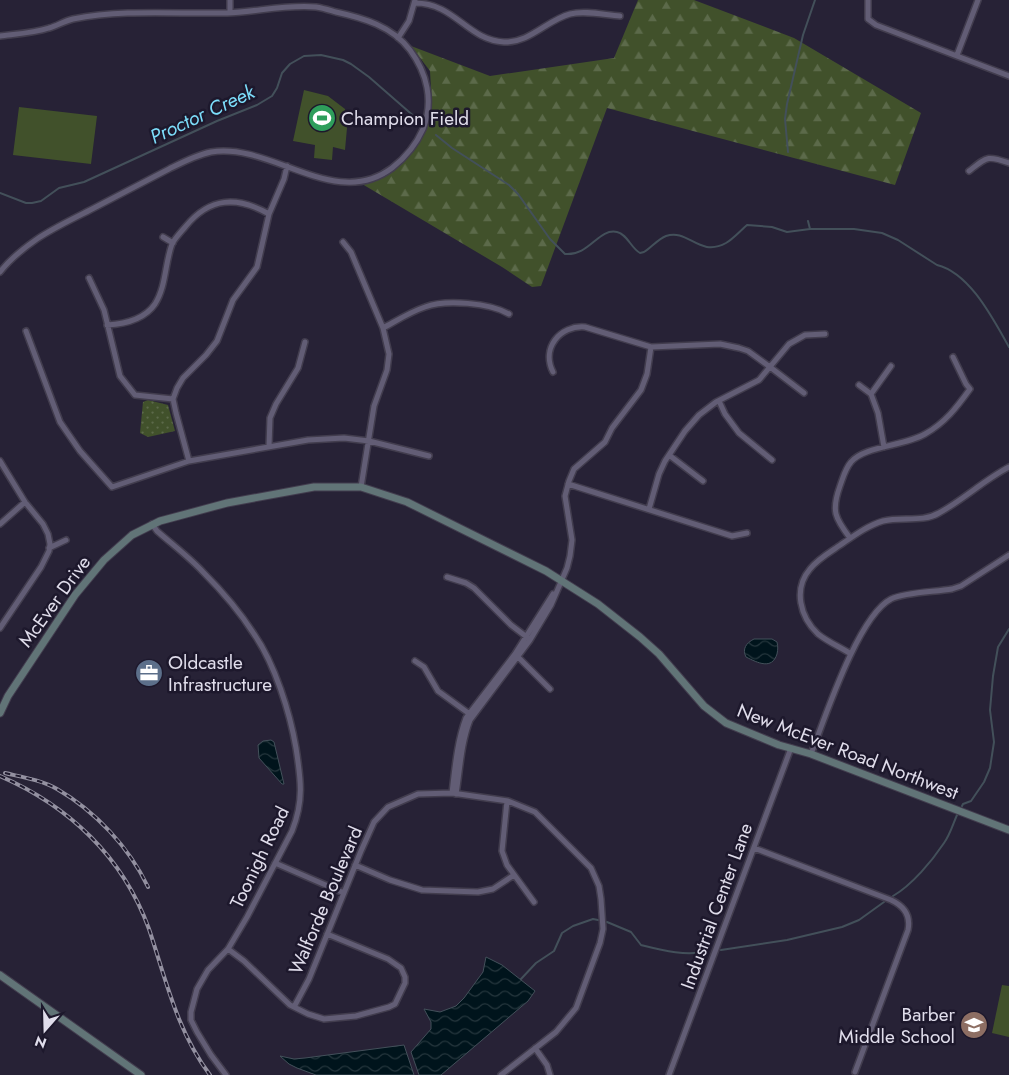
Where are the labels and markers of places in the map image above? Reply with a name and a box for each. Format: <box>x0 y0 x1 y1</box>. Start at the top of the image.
sports icon: Champion Field <box>307 103 337 133</box>
place label: Champion Field <box>341 105 469 132</box>
place label: Oldcastle Infrastructure <box>168 649 272 698</box>
office icon: Oldcastle Infrastructure <box>134 658 164 688</box>
place label: Barber Middle School <box>839 1001 955 1050</box>
school or university icon: Barber Middle School <box>959 1010 989 1040</box>

